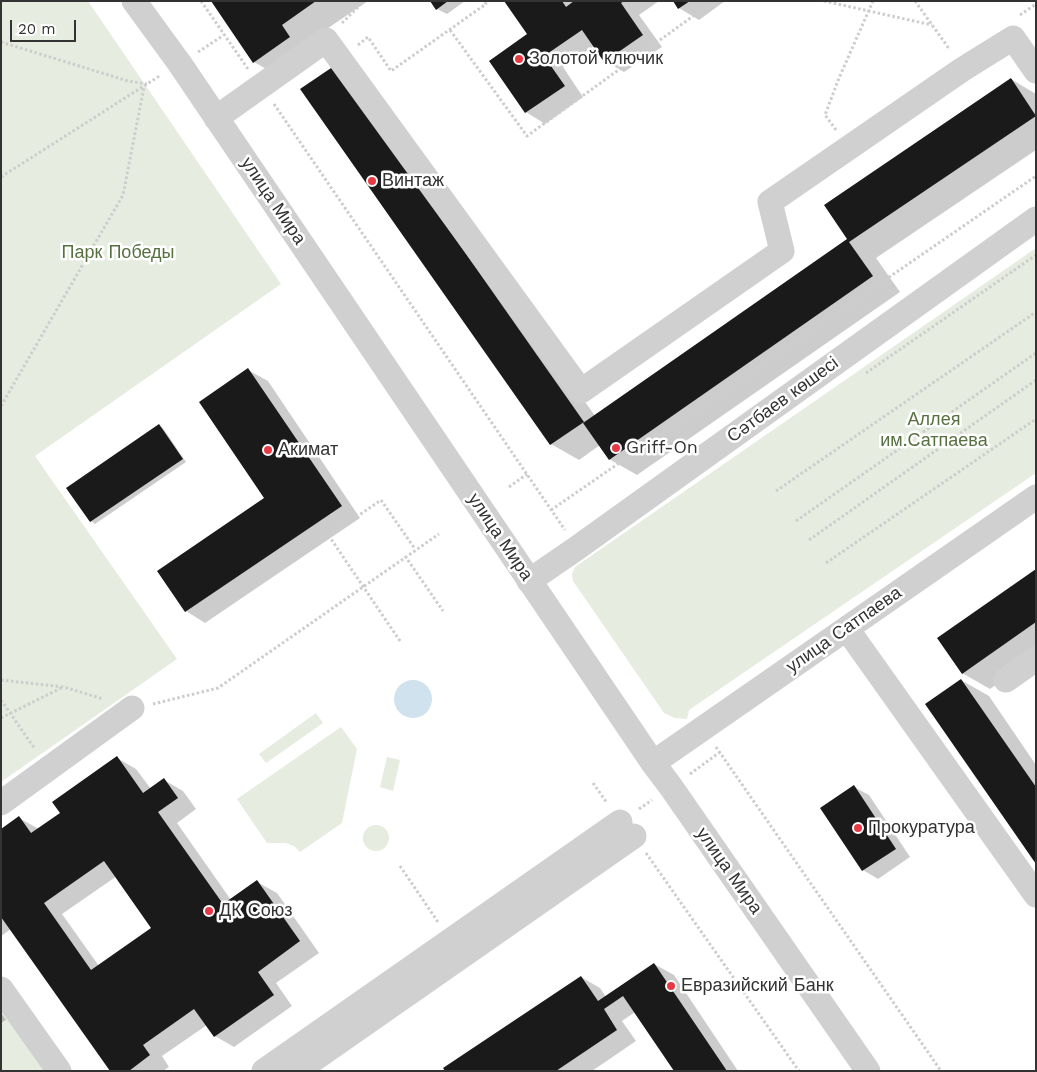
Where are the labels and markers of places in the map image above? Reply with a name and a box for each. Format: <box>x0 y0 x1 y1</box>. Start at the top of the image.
place label: Золотой ключик <box>529 48 663 70</box>
marker: Золотой ключик <box>513 53 525 65</box>
place label: Винтаж <box>382 170 444 192</box>
marker: Винтаж <box>366 175 378 187</box>
place label: Griff-On <box>626 437 698 459</box>
place label: Акимат <box>278 439 338 461</box>
marker: Griff-On <box>610 442 622 454</box>
marker: Акимат <box>262 444 274 456</box>
place label: Прокуратура <box>868 817 975 839</box>
marker: Прокуратура <box>852 822 864 834</box>
place label: ДК Союз <box>219 900 293 922</box>
marker: ДК Союз <box>203 905 215 917</box>
place label: Евразийский Банк <box>681 975 834 997</box>
marker: Евразийский Банк <box>665 980 677 992</box>

